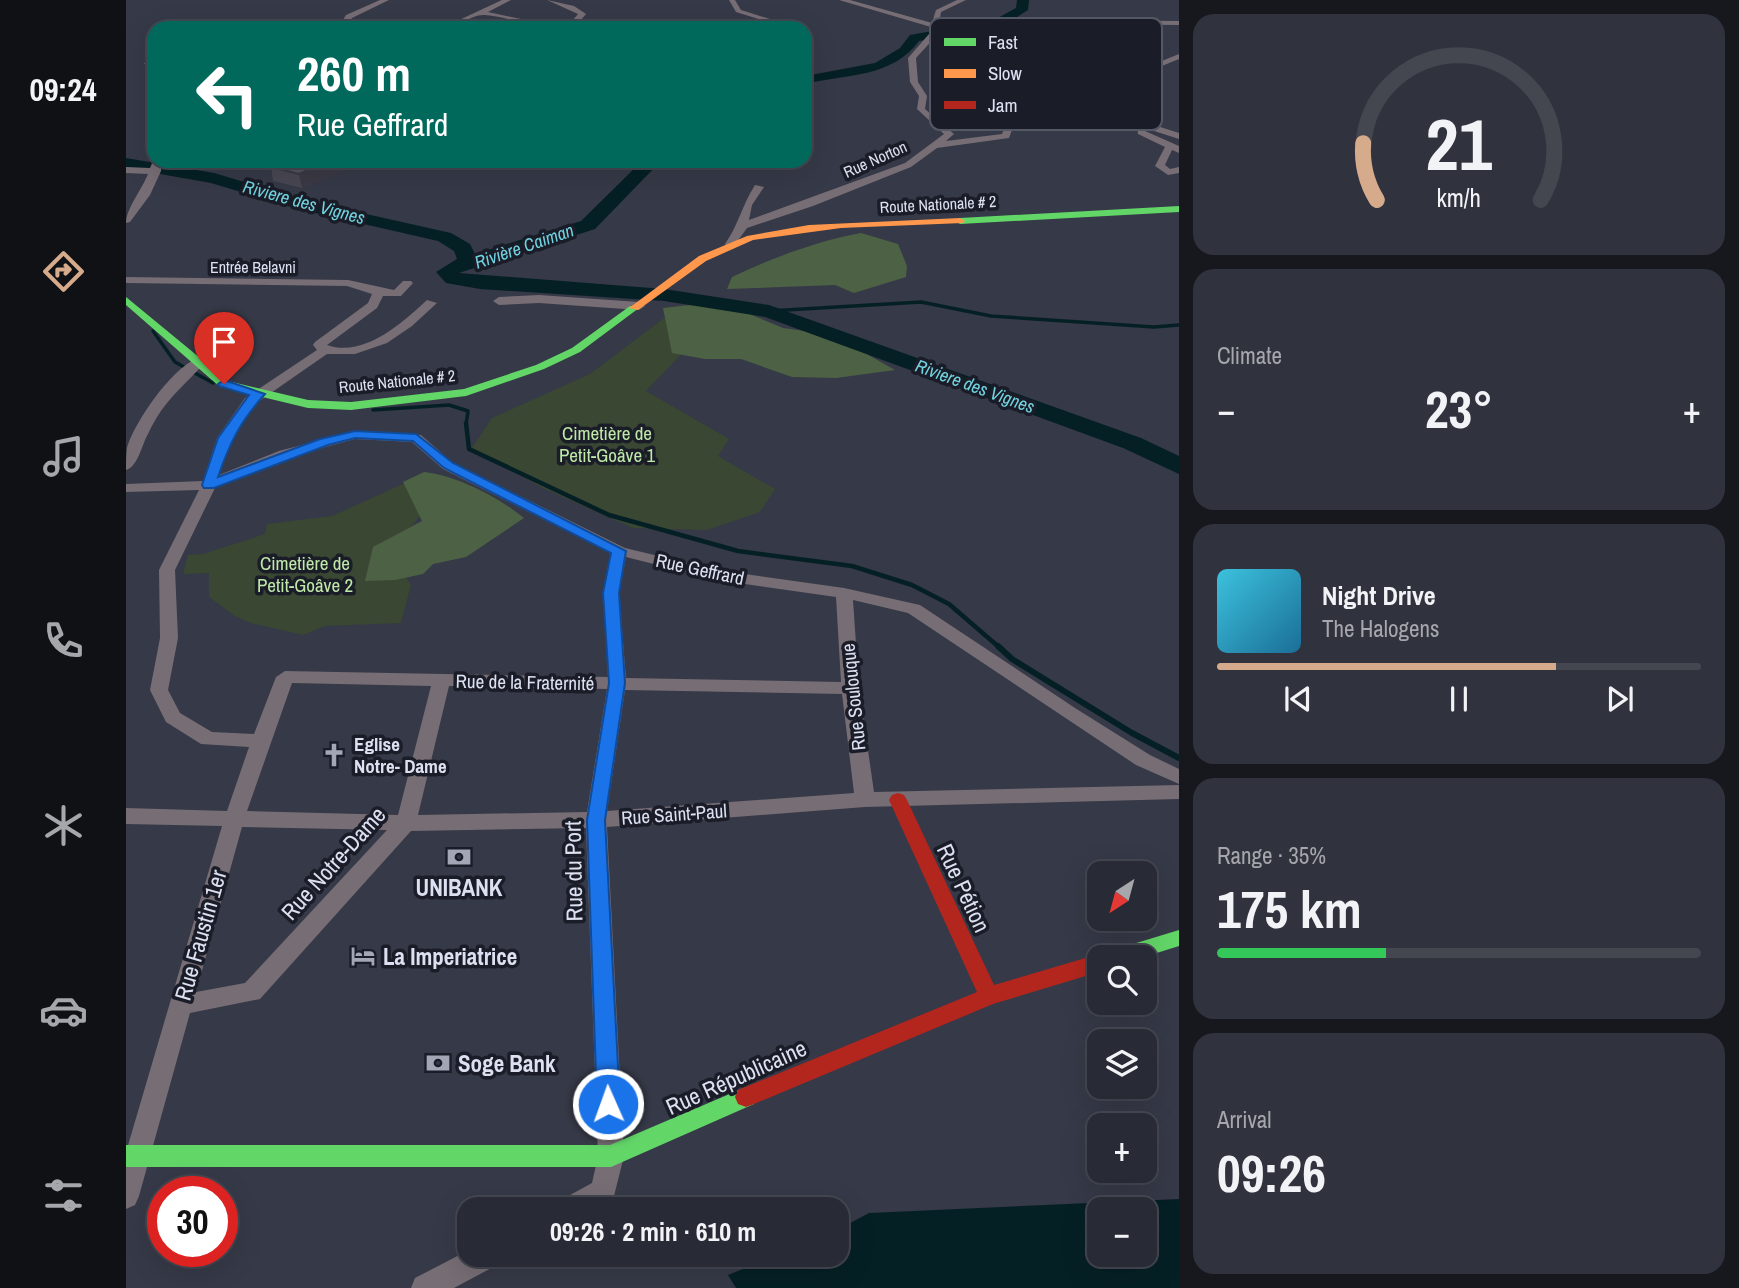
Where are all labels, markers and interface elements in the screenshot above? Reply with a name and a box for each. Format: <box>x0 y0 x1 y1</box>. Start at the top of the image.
legend <box>930 18 1162 130</box>
text: Fast <box>988 29 1018 55</box>
text: 260 m <box>297 40 411 106</box>
icon: left <box>182 49 273 140</box>
text: Slow <box>988 60 1023 86</box>
text: 09:24 <box>29 68 97 111</box>
text: Jam <box>988 92 1017 118</box>
text: 21 <box>1426 96 1493 194</box>
text: Rue Geffrard <box>297 103 448 146</box>
street label: Rue Norton <box>840 135 910 183</box>
water label: Riviere des Vignes <box>240 174 368 230</box>
text: km/h <box>1437 181 1481 215</box>
street label: Route Nationale # 2 <box>879 190 997 218</box>
water label: Rivière Caiman <box>471 217 577 275</box>
icon: directions <box>39 247 88 296</box>
street label: Entrée Belavni <box>210 256 296 278</box>
pin <box>194 312 254 384</box>
icon: arrive <box>205 323 243 361</box>
text: Climate <box>1217 340 1282 371</box>
water label: Riviere des Vignes <box>912 353 1038 419</box>
street label: Route Nationale # 2 <box>338 364 456 398</box>
text: 23° <box>1425 374 1493 444</box>
text: − <box>1217 384 1235 435</box>
text: + <box>1683 384 1701 435</box>
park label: Cimetière de Petit-Goâve 1 <box>559 420 655 468</box>
icon: music <box>39 432 88 481</box>
street label: Rue Geffrard <box>653 547 747 591</box>
park label: Cimetière de Petit-Goâve 2 <box>257 550 353 598</box>
text: Night Drive <box>1322 578 1436 613</box>
text: The Halogens <box>1322 613 1439 644</box>
icon: phone <box>39 616 88 665</box>
street label: Rue Soulouque <box>834 642 872 752</box>
street label: Rue de la Fraternité <box>455 668 595 696</box>
icon: previous <box>1279 680 1317 718</box>
icon: pause <box>1440 680 1478 718</box>
icon: next <box>1601 680 1639 718</box>
place label: Eglise Notre- Dame <box>354 731 447 779</box>
church icon: Eglise Notre- Dame <box>320 741 348 769</box>
street label: Rue Saint-Paul <box>620 797 728 831</box>
street label: Rue Notre-Dame <box>274 800 392 926</box>
icon: climate <box>39 801 88 850</box>
street label: Rue du Port <box>557 820 589 922</box>
street label: Rue Pétion <box>930 839 998 937</box>
text: Range · 35% <box>1217 840 1326 871</box>
bank icon: UNIBANK <box>445 843 473 871</box>
north arrow <box>1087 861 1157 931</box>
map controls <box>1087 861 1157 1267</box>
street label: Rue Faustin 1er <box>167 865 234 1004</box>
place label: UNIBANK <box>416 872 503 903</box>
text: 175 km <box>1217 874 1362 944</box>
place label: La Imperiatrice <box>383 941 517 972</box>
hotel icon: La Imperiatrice <box>349 942 377 970</box>
button: search <box>1087 945 1157 1015</box>
icon: car <box>39 986 88 1035</box>
button: layers <box>1087 1029 1157 1099</box>
street label: Rue Républicaine <box>661 1032 811 1122</box>
place label: Soge Bank <box>458 1048 556 1079</box>
bank icon: Soge Bank <box>424 1049 452 1077</box>
position arrow <box>571 1067 645 1141</box>
text: Arrival <box>1217 1104 1272 1135</box>
button: + <box>1087 1113 1157 1183</box>
text: 09:26 <box>1217 1138 1326 1208</box>
icon: filters <box>39 1171 88 1220</box>
speed limit sign: 30 <box>147 1176 238 1267</box>
button: − <box>1087 1197 1157 1267</box>
text: 09:26 · 2 min · 610 m <box>550 1214 756 1249</box>

